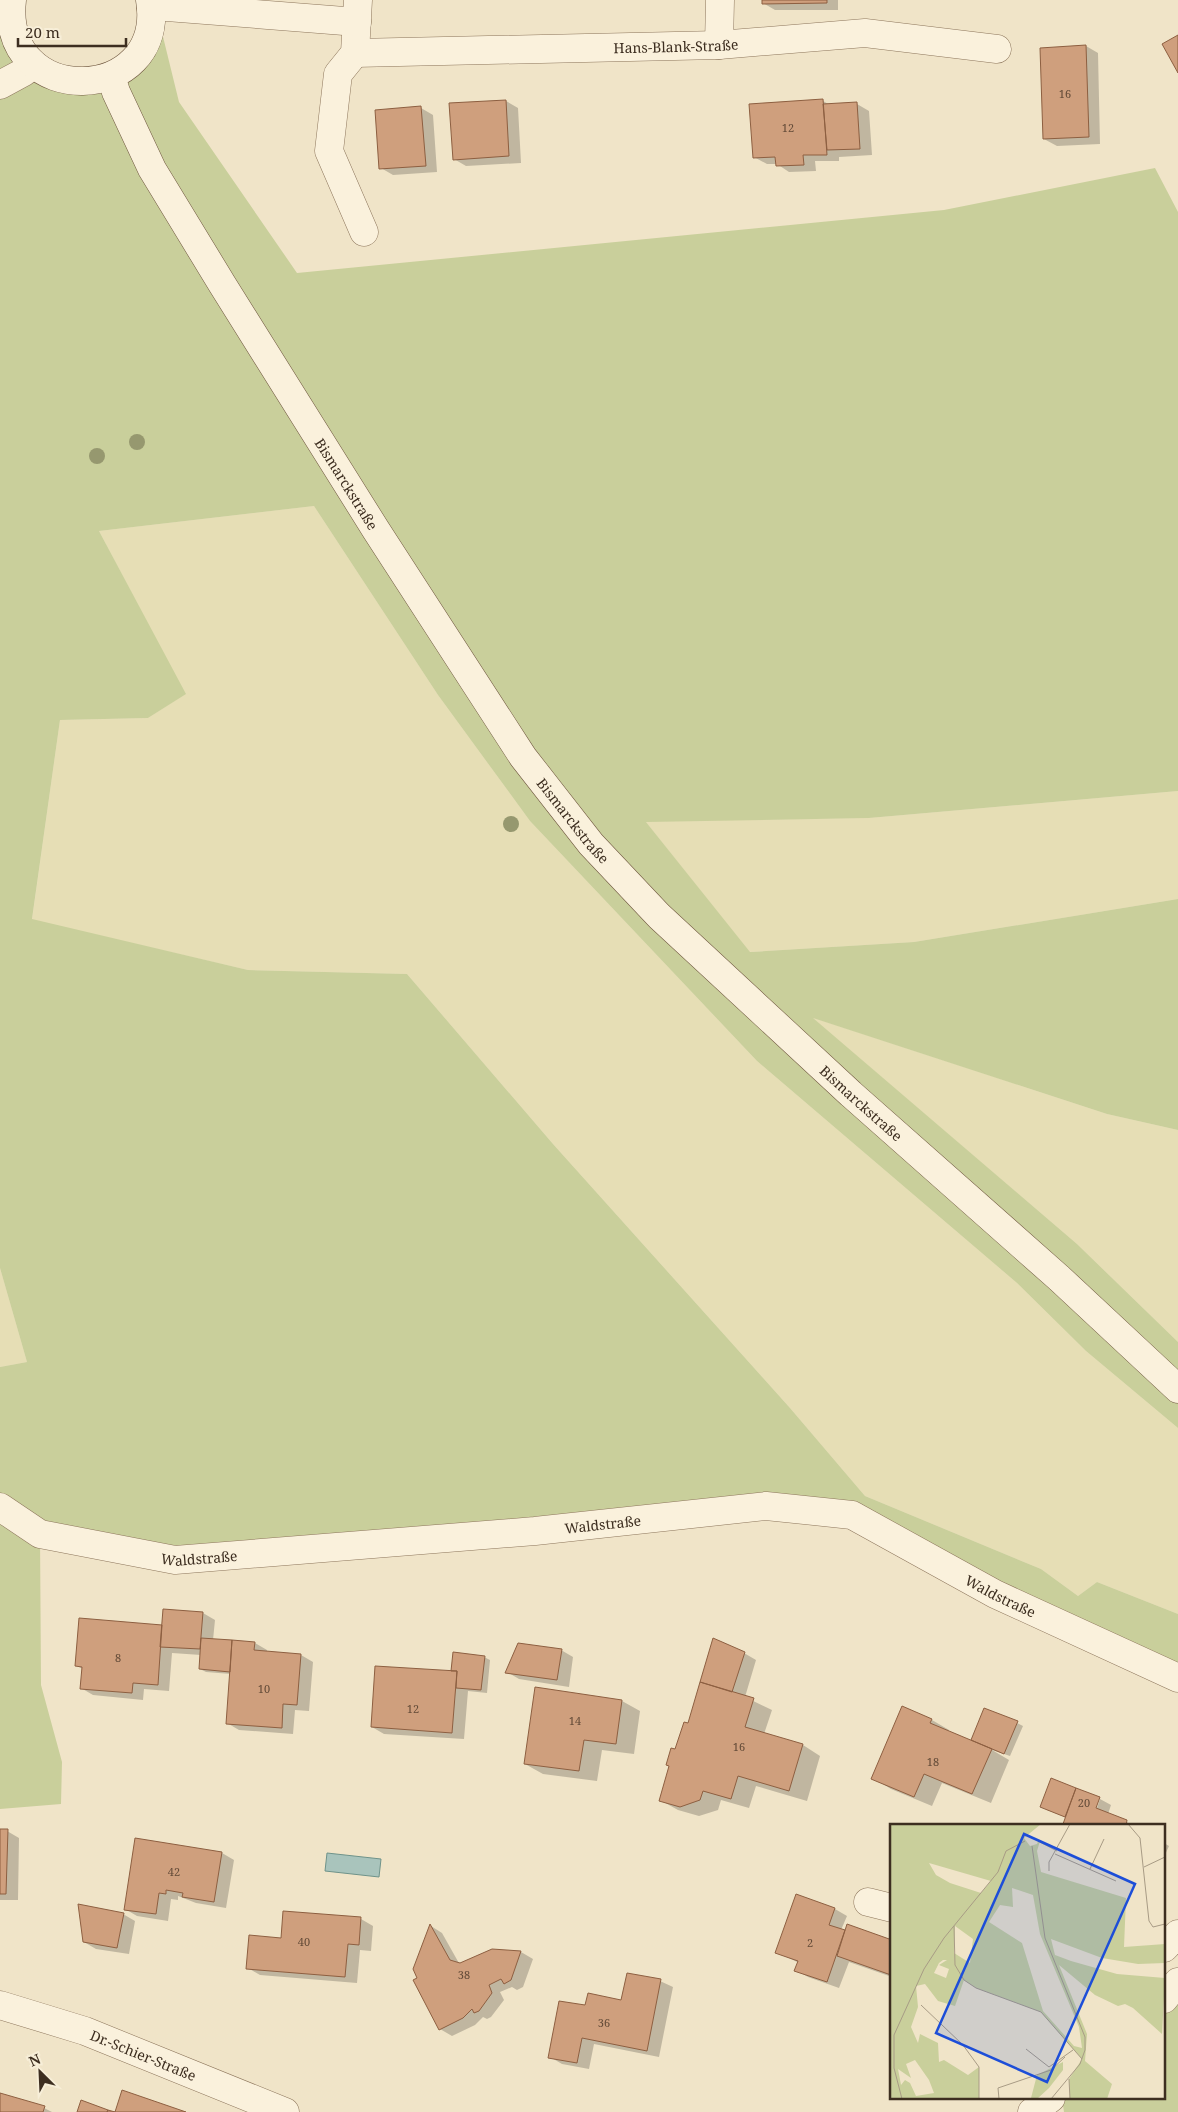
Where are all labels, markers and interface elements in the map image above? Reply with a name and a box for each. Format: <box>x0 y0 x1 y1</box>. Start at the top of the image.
scale bar <box>18 15 125 47</box>
text: 20 m <box>25 22 60 42</box>
street label: Hans-Blank-Straße <box>613 34 739 57</box>
house number: 16 <box>1059 86 1071 101</box>
house number: 12 <box>782 120 794 135</box>
street label: Bismarckstraße <box>311 434 383 533</box>
street label: Bismarckstraße <box>533 774 614 867</box>
street label: Bismarckstraße <box>816 1061 907 1145</box>
street label: Waldstraße <box>564 1510 642 1537</box>
street label: Waldstraße <box>159 1546 238 1570</box>
street label: Waldstraße <box>962 1570 1039 1621</box>
house number: 8 <box>115 1650 121 1665</box>
house number: 10 <box>258 1681 270 1696</box>
house number: 12 <box>407 1701 419 1716</box>
house number: 14 <box>569 1713 581 1728</box>
house number: 16 <box>733 1739 745 1754</box>
house number: 18 <box>927 1754 939 1769</box>
house number: 20 <box>1078 1795 1090 1810</box>
inset map <box>890 1824 1166 2100</box>
house number: 42 <box>168 1864 180 1879</box>
house number: 40 <box>298 1934 310 1949</box>
house number: 2 <box>807 1935 813 1950</box>
house number: 38 <box>458 1967 470 1982</box>
house number: 36 <box>598 2015 610 2030</box>
street label: Dr.-Schier-Straße <box>88 2025 199 2085</box>
north arrow <box>15 2047 65 2097</box>
text: N <box>26 2049 43 2071</box>

